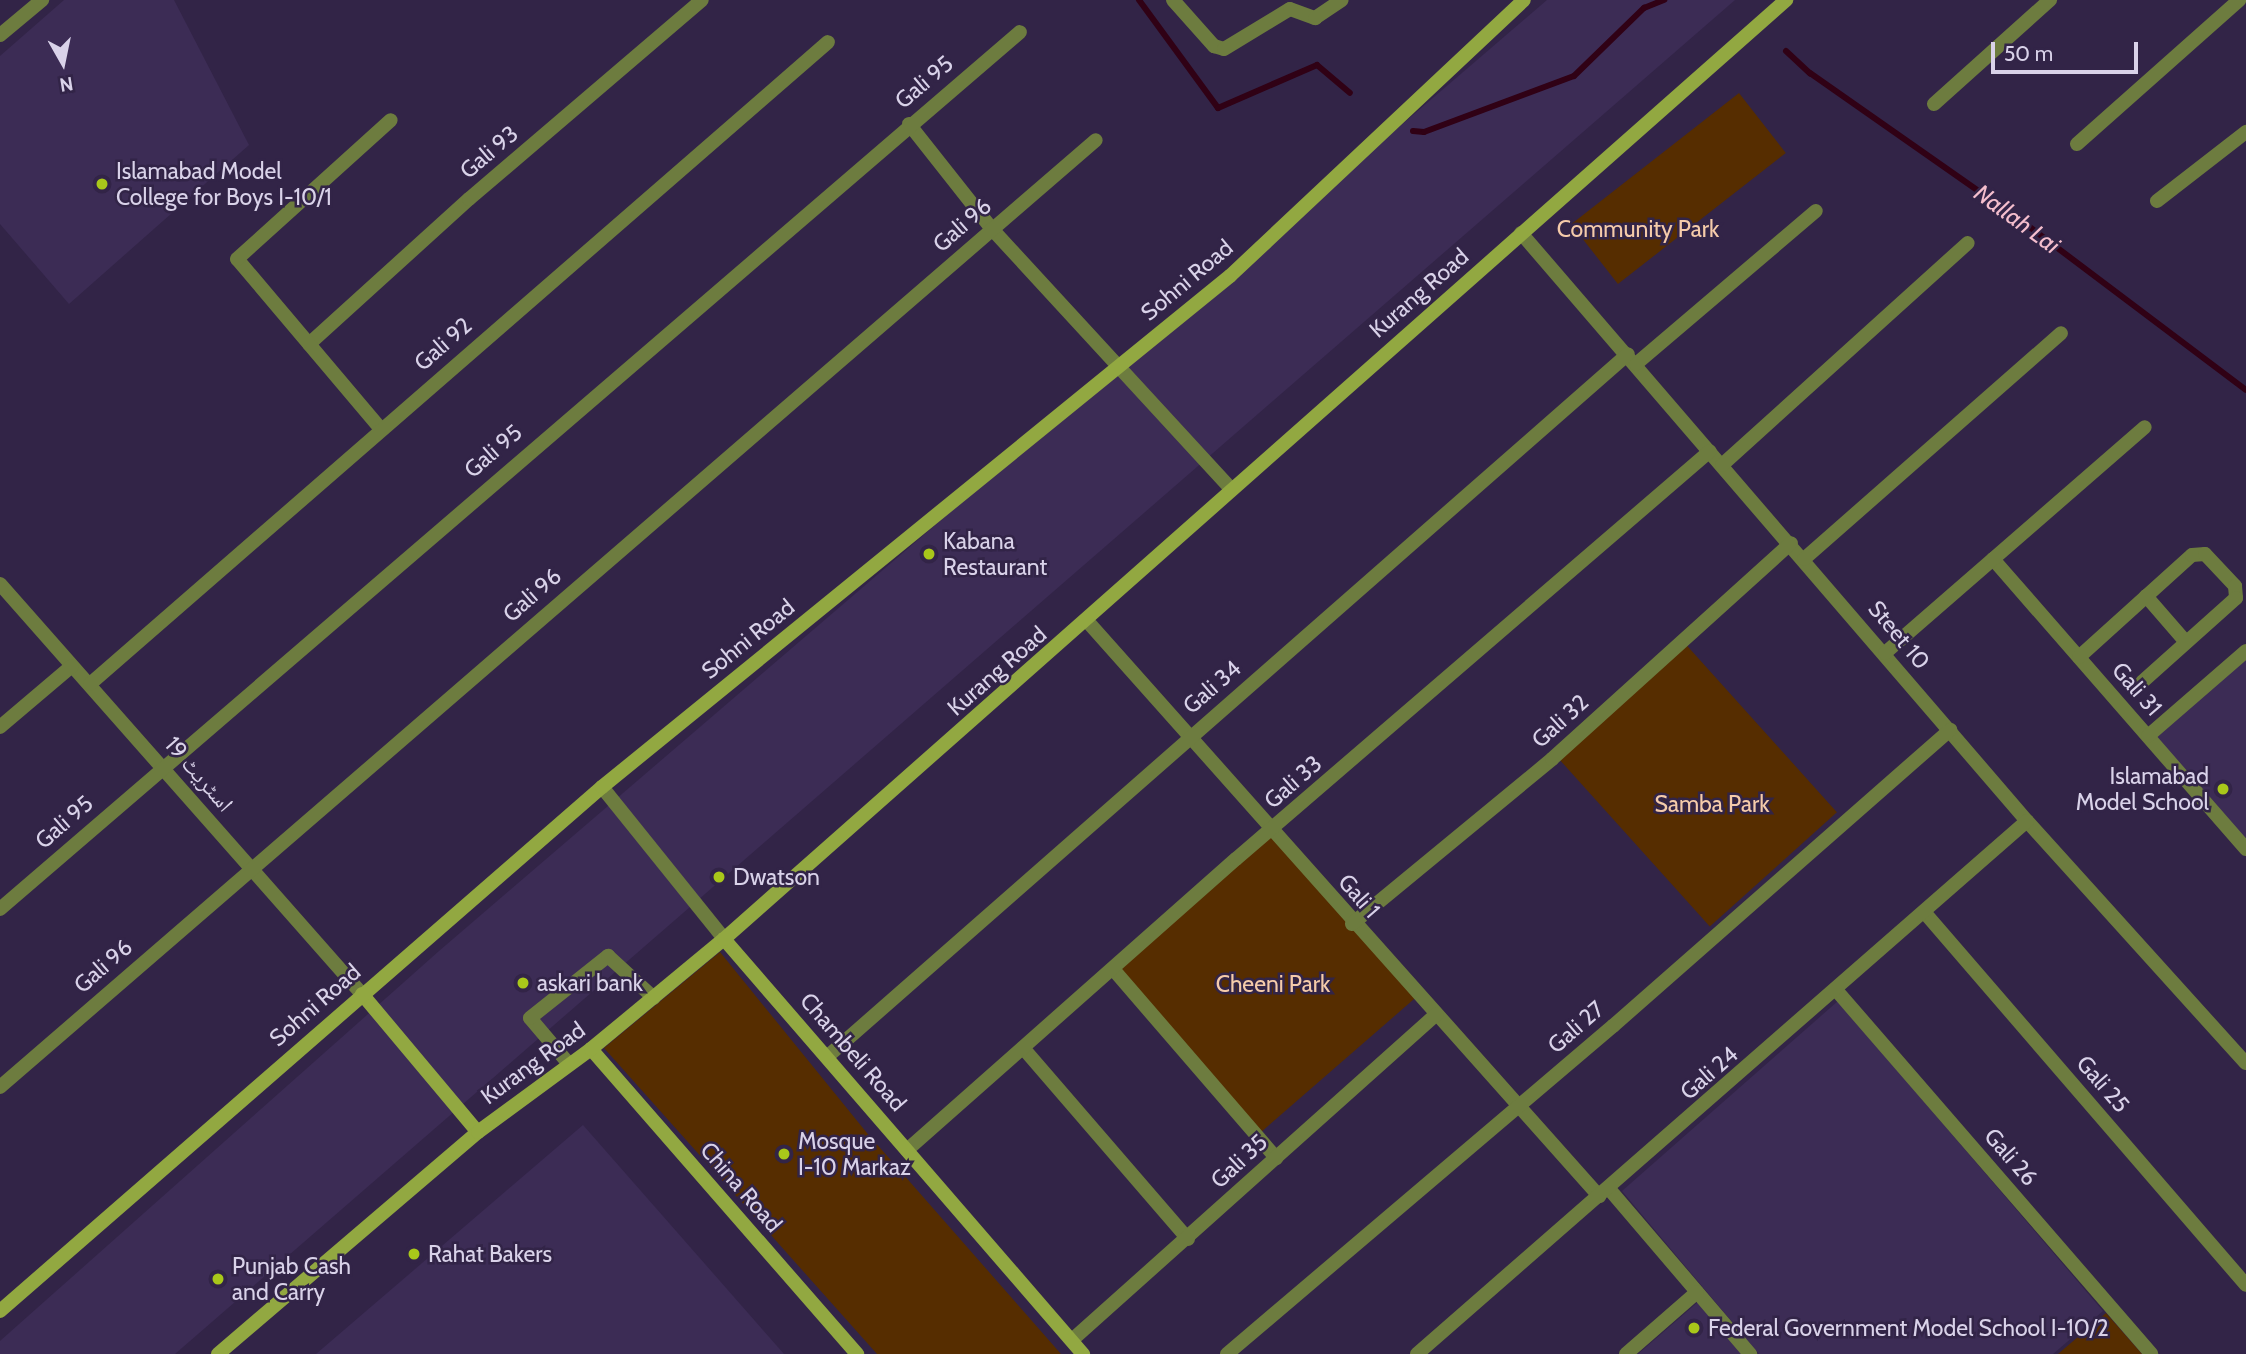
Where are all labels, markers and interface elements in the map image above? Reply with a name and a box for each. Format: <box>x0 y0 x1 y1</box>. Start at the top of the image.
north arrow <box>28 28 98 98</box>
scale bar <box>1994 28 2141 72</box>
text: 50 m <box>2004 41 2053 66</box>
street label: Gali 95 <box>889 50 959 114</box>
text: N <box>58 72 75 97</box>
street label: Gali 93 <box>454 120 524 184</box>
place label: Islamabad Model College for Boys I-10/1 <box>116 157 332 211</box>
marker: Islamabad Model College for Boys I-10/1 <box>94 176 110 192</box>
water label: Nallah Lai <box>1969 178 2065 260</box>
street label: Gali 96 <box>927 192 997 258</box>
park label: Community Park <box>1557 215 1719 243</box>
street label: Sohni Road <box>1135 234 1239 326</box>
street label: Kurang Road <box>1364 243 1474 343</box>
street label: Gali 92 <box>409 312 477 376</box>
street label: Gali 95 <box>458 418 528 484</box>
place label: Kabana Restaurant <box>943 527 1047 581</box>
marker: Kabana Restaurant <box>921 546 937 562</box>
street label: Gali 96 <box>497 562 567 628</box>
street label: Sohni Road <box>696 593 800 685</box>
street label: Steet 10 <box>1862 595 1936 675</box>
street label: Kurang Road <box>942 621 1052 721</box>
street label: Gali 34 <box>1177 654 1247 720</box>
street label: Gali 31 <box>2106 657 2168 721</box>
street label: Gali 32 <box>1526 689 1594 753</box>
street label: اسٹریٹ 19 <box>159 731 239 817</box>
street label: Gali 33 <box>1259 750 1327 814</box>
place label: Islamabad Model School <box>2076 762 2209 816</box>
marker: Islamabad Model School <box>2215 781 2231 797</box>
street label: Gali 95 <box>29 789 99 855</box>
park label: Samba Park <box>1654 790 1770 818</box>
place label: Dwatson <box>733 863 820 891</box>
street label: Gali 1 <box>1332 868 1386 924</box>
marker: Dwatson <box>711 869 727 885</box>
street label: Gali 96 <box>68 933 138 999</box>
street label: Sohni Road <box>264 958 366 1052</box>
place label: askari bank <box>537 969 643 997</box>
park label: Cheeni Park <box>1216 970 1330 998</box>
marker: askari bank <box>515 975 531 991</box>
street label: Chambeli Road <box>794 987 912 1117</box>
street label: Gali 27 <box>1542 995 1610 1059</box>
street label: Kurang Road <box>476 1016 590 1110</box>
street label: Gali 24 <box>1675 1041 1743 1105</box>
street label: Gali 25 <box>2071 1050 2135 1118</box>
street label: Gali 26 <box>1979 1123 2043 1191</box>
place label: Mosque I-10 Markaz <box>798 1127 911 1181</box>
street label: Gali 35 <box>1205 1128 1273 1194</box>
street label: China Road <box>694 1136 788 1238</box>
marker: Mosque I-10 Markaz <box>776 1146 792 1162</box>
place label: Rahat Bakers <box>428 1240 552 1268</box>
marker: Rahat Bakers <box>406 1246 422 1262</box>
place label: Punjab Cash and Carry <box>232 1252 351 1306</box>
marker: Punjab Cash and Carry <box>210 1271 226 1287</box>
place label: Federal Government Model School I-10/2 <box>1708 1314 2109 1342</box>
marker: Federal Government Model School I-10/2 <box>1686 1320 1702 1336</box>

